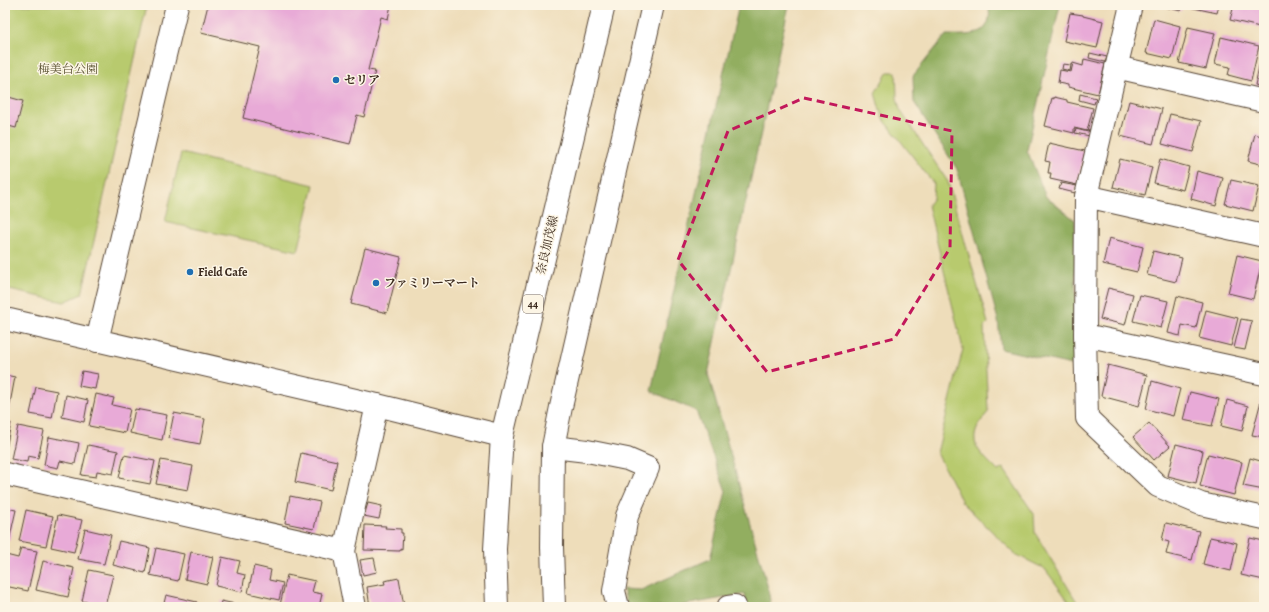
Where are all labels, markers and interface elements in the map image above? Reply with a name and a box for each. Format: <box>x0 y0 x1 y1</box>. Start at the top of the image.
park label: 梅美台公園 <box>38 61 98 77</box>
place label: セリア <box>344 72 380 88</box>
marker: セリア <box>331 75 341 85</box>
street label: 奈良加茂線 <box>532 214 562 276</box>
place label: Field Cafe <box>198 264 248 280</box>
marker: Field Cafe <box>185 267 195 277</box>
place label: ファミリーマート <box>384 275 480 291</box>
marker: ファミリーマート <box>371 278 381 288</box>
road number: 44 <box>523 295 543 313</box>

